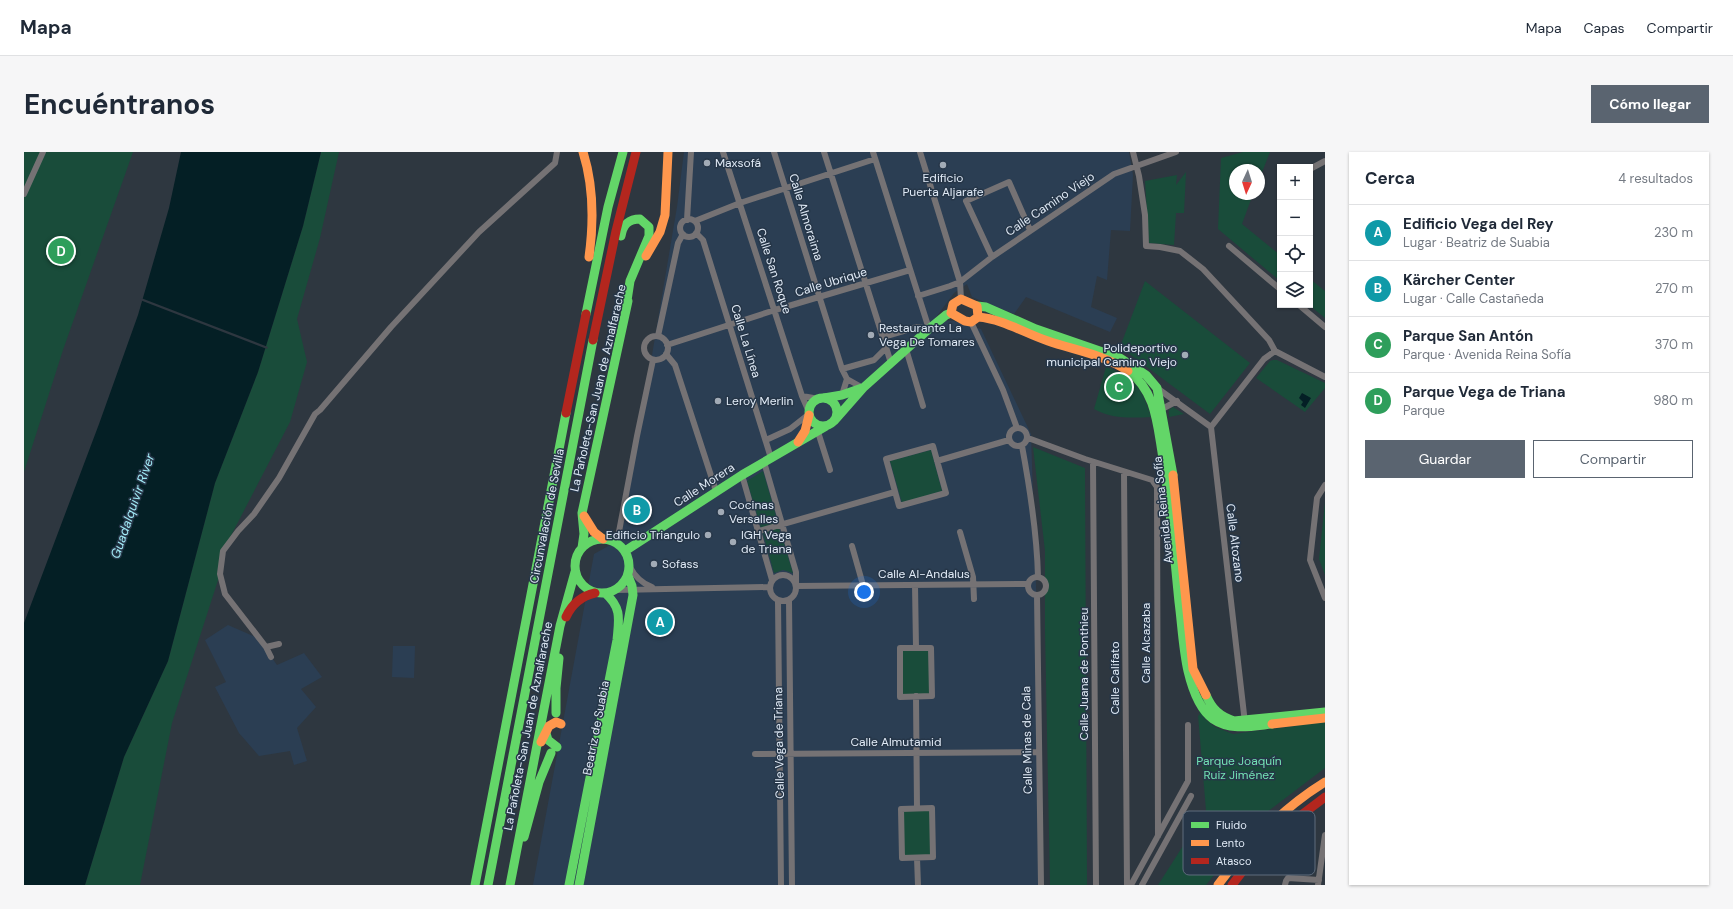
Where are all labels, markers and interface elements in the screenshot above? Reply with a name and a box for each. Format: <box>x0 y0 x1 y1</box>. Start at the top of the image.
text: Mapa <box>20 15 72 40</box>
text: Mapa <box>1526 19 1562 37</box>
text: Capas <box>1584 19 1625 37</box>
text: Compartir <box>1647 19 1713 37</box>
button: Cómo llegar <box>1591 85 1709 123</box>
text: Encuéntranos <box>24 86 215 123</box>
place label: Maxsofá <box>715 155 761 171</box>
marker: Maxsofá <box>702 158 712 168</box>
marker: Edificio Puerta Aljarafe <box>938 160 948 170</box>
north arrow <box>1229 164 1265 200</box>
map controls <box>1277 164 1313 308</box>
button: + <box>1277 164 1313 200</box>
text: Cerca <box>1365 167 1415 189</box>
street label: Calle Camino Viejo <box>1002 168 1098 240</box>
place label: Edificio Puerta Aljarafe <box>902 170 984 200</box>
text: 4 resultados <box>1618 170 1693 187</box>
street label: Calle Almoraima <box>785 172 827 262</box>
button: − <box>1277 200 1313 236</box>
text: Edificio Vega del Rey <box>1403 214 1554 234</box>
text: A <box>1373 224 1383 241</box>
text: 230 m <box>1654 224 1693 241</box>
street label: Calle San Roque <box>753 226 795 316</box>
text: Lugar · Beatriz de Suabia <box>1403 234 1550 251</box>
pin: D <box>48 236 74 266</box>
button: locate <box>1277 236 1313 272</box>
street label: Calle Ubrique <box>793 263 869 301</box>
text: Kärcher Center <box>1403 270 1515 290</box>
button: layers <box>1277 272 1313 308</box>
text: B <box>1374 280 1382 297</box>
text: 270 m <box>1655 280 1693 297</box>
street label: La Pañoleta-San Juan de Aznalfarache <box>566 283 630 493</box>
text: Lugar · Calle Castañeda <box>1403 290 1544 307</box>
street label: Calle La Línea <box>727 302 765 380</box>
place label: Restaurante La Vega De Tomares <box>879 320 975 350</box>
text: Parque San Antón <box>1403 326 1533 346</box>
marker: Restaurante La Vega De Tomares <box>866 330 876 340</box>
text: C <box>1373 336 1383 353</box>
text: 370 m <box>1655 336 1693 353</box>
place label: Polideportivo municipal Camino Viejo <box>1046 340 1177 370</box>
text: Parque · Avenida Reina Sofía <box>1403 346 1571 363</box>
marker: Polideportivo municipal Camino Viejo <box>1180 350 1190 360</box>
pin: C <box>1106 372 1132 402</box>
text: Parque Vega de Triana <box>1403 382 1566 402</box>
text: D <box>1373 392 1383 409</box>
text: 980 m <box>1653 392 1693 409</box>
place label: Leroy Merlin <box>726 393 794 409</box>
marker: Leroy Merlin <box>713 396 723 406</box>
text: Parque <box>1403 402 1445 419</box>
button: Guardar <box>1365 440 1525 478</box>
button: Compartir <box>1533 440 1693 478</box>
street label: Circunvalación de Sevilla <box>526 447 568 585</box>
water label: Guadalquivir River <box>107 450 159 561</box>
street label: Avenida Reina Sofía <box>1149 456 1177 564</box>
street label: Calle Morera <box>670 459 738 511</box>
pin: B <box>624 495 650 525</box>
place label: Cocinas Versalles <box>729 497 778 527</box>
street label: Calle Altozano <box>1222 503 1248 583</box>
marker: Cocinas Versalles <box>716 507 726 517</box>
place label: Edificio Triangulo <box>606 527 700 543</box>
place label: IGH Vega de Triana <box>741 527 792 557</box>
marker: Edificio Triangulo <box>703 530 713 540</box>
marker: IGH Vega de Triana <box>728 537 738 547</box>
place label: Sofass <box>662 556 699 572</box>
marker: Sofass <box>649 559 659 569</box>
street label: Calle Al-Andalus <box>878 566 970 582</box>
your location <box>854 582 874 602</box>
street label: Calle Alcazaba <box>1138 603 1154 683</box>
pin: A <box>647 607 673 637</box>
street label: Calle Juana de Ponthieu <box>1076 607 1092 740</box>
street label: La Pañoleta-San Juan de Aznalfarache <box>500 620 556 832</box>
street label: Calle Califato <box>1107 641 1123 715</box>
street label: Beatriz de Suabia <box>579 679 613 777</box>
street label: Calle Minas de Cala <box>1018 686 1036 794</box>
street label: Calle Vega de Triana <box>770 687 788 799</box>
street label: Calle Almutamid <box>850 734 942 750</box>
park label: Parque Joaquín Ruiz Jiménez <box>1196 753 1282 783</box>
legend <box>1183 811 1315 875</box>
text: Fluido <box>1216 818 1247 832</box>
text: Lento <box>1216 836 1245 850</box>
text: Atasco <box>1216 854 1251 868</box>

